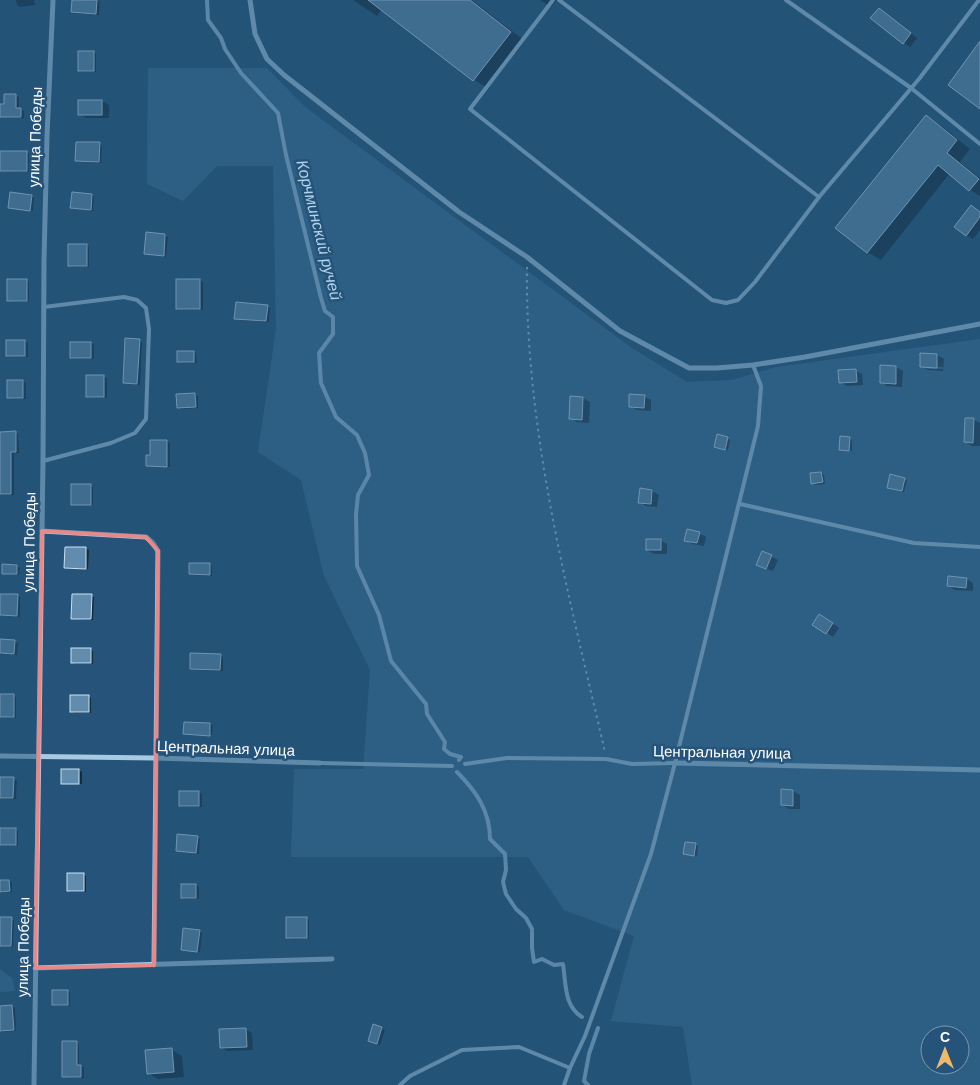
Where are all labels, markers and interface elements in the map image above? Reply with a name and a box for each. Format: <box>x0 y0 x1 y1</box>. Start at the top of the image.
street label: улица Победы <box>25 86 45 188</box>
water label: Корчминский ручей <box>293 158 345 302</box>
street label: улица Победы <box>20 492 38 592</box>
street label: Центральная улица <box>157 737 296 759</box>
street label: Центральная улица <box>653 742 792 762</box>
street label: улица Победы <box>14 897 32 997</box>
north arrow <box>920 1025 970 1075</box>
text: С <box>940 1029 950 1045</box>

